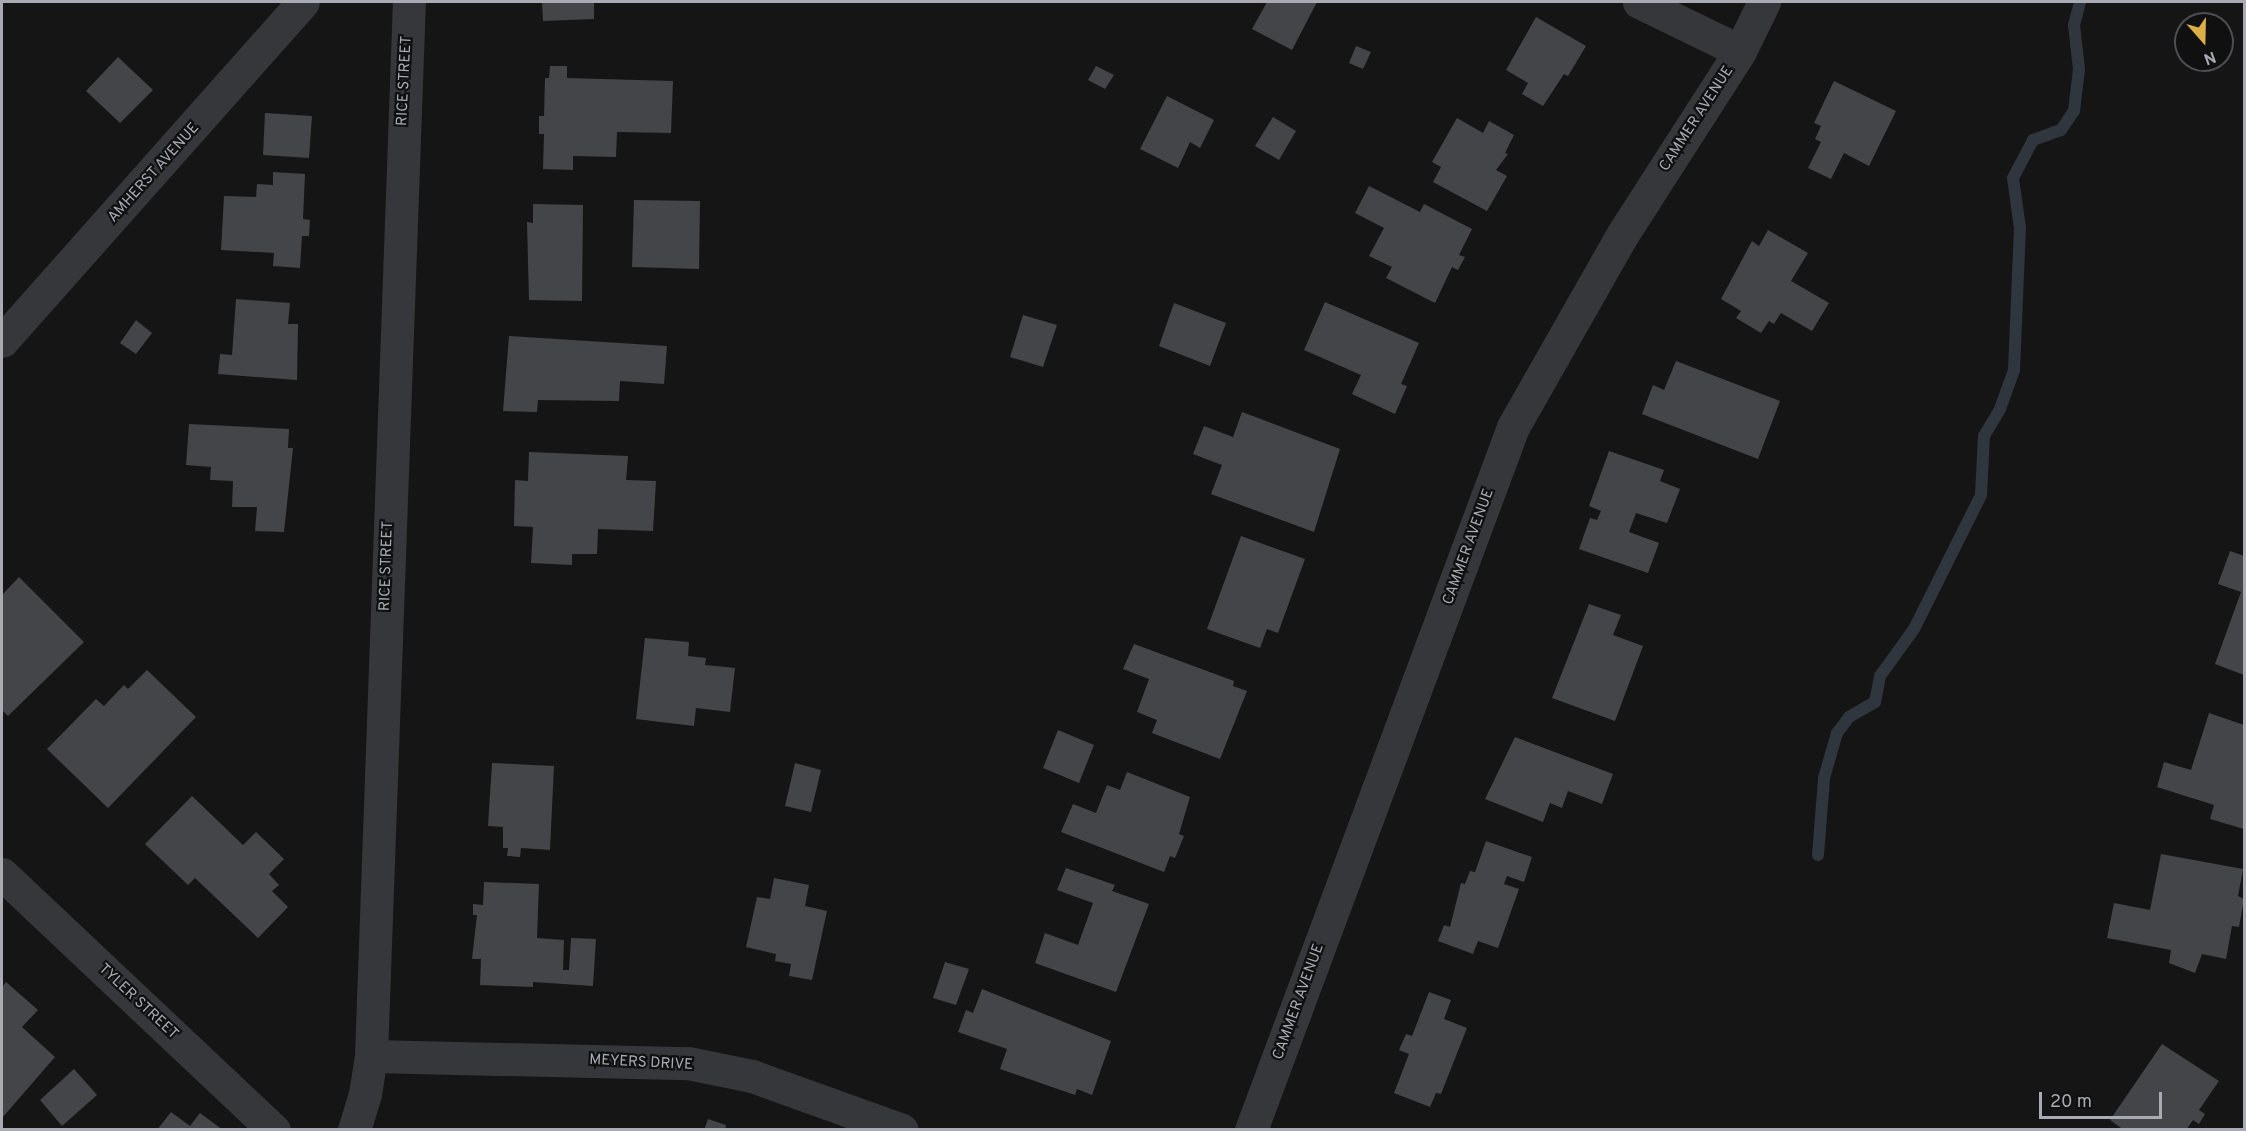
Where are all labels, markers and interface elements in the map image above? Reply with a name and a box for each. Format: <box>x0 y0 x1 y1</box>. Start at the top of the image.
north arrow <box>2174 12 2234 72</box>
street label: RICE STREET <box>394 35 416 127</box>
text: N <box>2201 46 2218 68</box>
street label: CAMMER AVENUE <box>1656 63 1738 175</box>
street label: AMHERST AVENUE <box>104 119 204 227</box>
street label: CAMMER AVENUE <box>1440 486 1498 608</box>
street label: RICE STREET <box>376 521 398 611</box>
street label: CAMMER AVENUE <box>1270 941 1328 1063</box>
street label: TYLER STREET <box>94 960 182 1044</box>
street label: MEYERS DRIVE <box>589 1051 693 1075</box>
scale bar <box>2042 1080 2165 1118</box>
text: 20 m <box>2050 1091 2092 1114</box>

